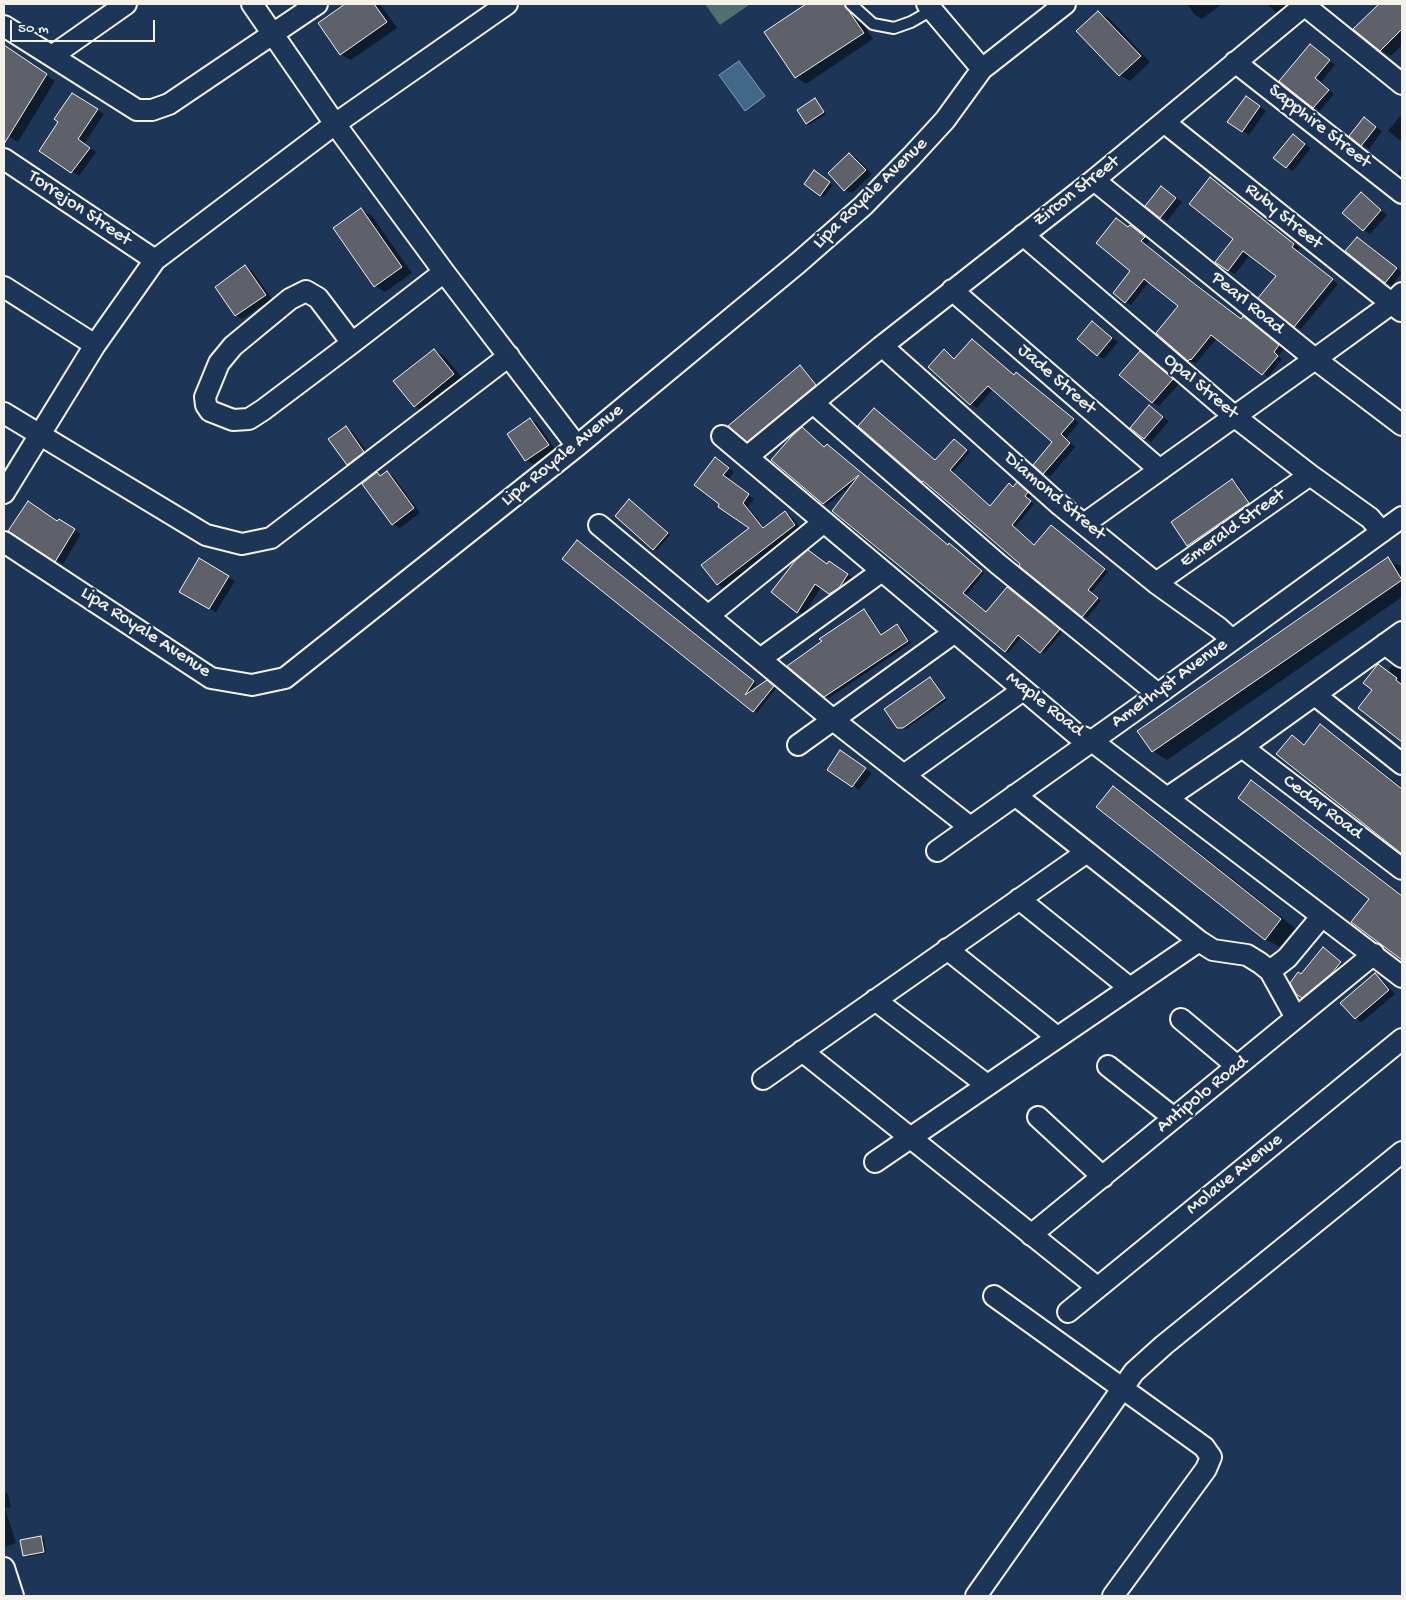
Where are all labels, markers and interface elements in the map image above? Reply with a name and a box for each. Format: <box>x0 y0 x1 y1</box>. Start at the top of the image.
scale bar <box>12 10 158 42</box>
text: 50 m <box>18 20 49 38</box>
street label: Sapphire Street <box>1263 80 1375 174</box>
street label: Lipa Royale Avenue <box>809 133 933 255</box>
street label: Zircon Street <box>1029 151 1125 233</box>
street label: Torrejon Street <box>23 166 135 252</box>
street label: Ruby Street <box>1240 179 1326 255</box>
street label: Pearl Road <box>1206 268 1288 340</box>
street label: Jade Street <box>1012 340 1100 420</box>
street label: Opal Street <box>1158 349 1242 425</box>
street label: Lipa Royale Avenue <box>497 400 629 512</box>
street label: Diamond Street <box>999 448 1109 546</box>
street label: Emerald Street <box>1176 484 1290 574</box>
street label: Lipa Royale Avenue <box>76 582 214 684</box>
street label: Amethyst Avenue <box>1107 634 1233 734</box>
street label: Maple Road <box>1000 667 1088 743</box>
street label: Cedar Road <box>1277 770 1367 846</box>
street label: Antipolo Road <box>1153 1051 1253 1139</box>
street label: Molave Avenue <box>1182 1129 1288 1221</box>

